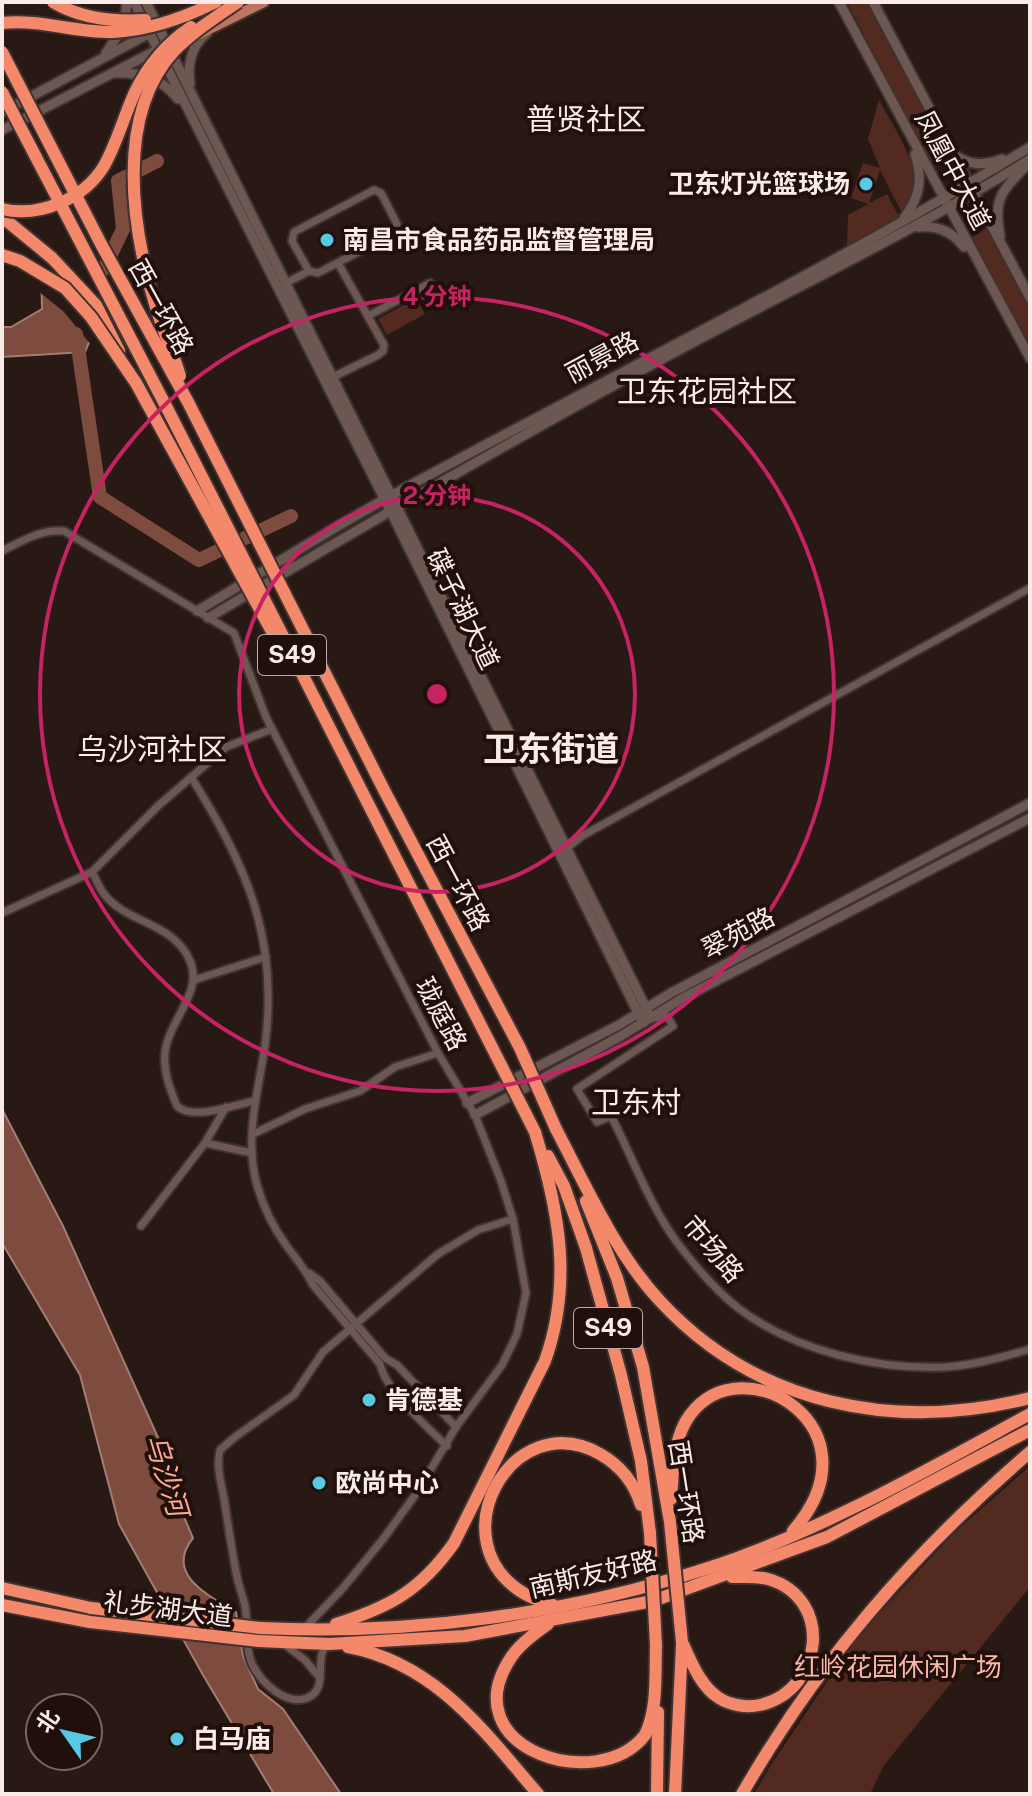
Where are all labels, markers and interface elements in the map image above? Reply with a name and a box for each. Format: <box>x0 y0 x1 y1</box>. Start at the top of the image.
district label: 普贤社区 <box>526 101 646 137</box>
street label: 凤凰中大道 <box>909 105 998 234</box>
place label: 卫东灯光篮球场 <box>668 168 850 199</box>
marker: 卫东灯光篮球场 <box>857 175 875 193</box>
place label: 南昌市食品药品监督管理局 <box>343 224 655 255</box>
marker: 南昌市食品药品监督管理局 <box>318 231 336 249</box>
street label: 西一环路 <box>123 254 200 360</box>
text: 4 分钟 <box>402 282 472 310</box>
street label: 丽景路 <box>560 325 643 389</box>
district label: 卫东花园社区 <box>617 373 797 409</box>
text: 2 分钟 <box>403 481 471 509</box>
street label: 碟子湖大道 <box>421 544 506 674</box>
road number: S49 <box>258 635 326 675</box>
centre of rings <box>423 680 451 708</box>
district label: 卫东街道 <box>483 729 619 769</box>
district label: 乌沙河社区 <box>77 731 227 767</box>
street label: 西一环路 <box>420 830 497 936</box>
street label: 翠苑路 <box>696 901 779 965</box>
street label: 珑庭路 <box>409 972 473 1055</box>
district label: 卫东村 <box>591 1084 681 1120</box>
street label: 市场路 <box>676 1209 750 1289</box>
road number: S49 <box>574 1308 642 1348</box>
place label: 肯德基 <box>385 1384 463 1415</box>
marker: 肯德基 <box>360 1391 378 1409</box>
water label: 乌沙河 <box>139 1430 197 1525</box>
street label: 西一环路 <box>663 1438 710 1546</box>
place label: 欧尚中心 <box>335 1467 439 1498</box>
marker: 欧尚中心 <box>310 1474 328 1492</box>
street label: 南斯友好路 <box>526 1544 660 1603</box>
street label: 礼步湖大道 <box>102 1585 234 1632</box>
park label: 红岭花园休闲广场 <box>794 1651 1002 1682</box>
north arrow <box>24 1692 104 1772</box>
text: 北 <box>30 1704 64 1737</box>
place label: 白马庙 <box>193 1723 271 1754</box>
marker: 白马庙 <box>168 1730 186 1748</box>

